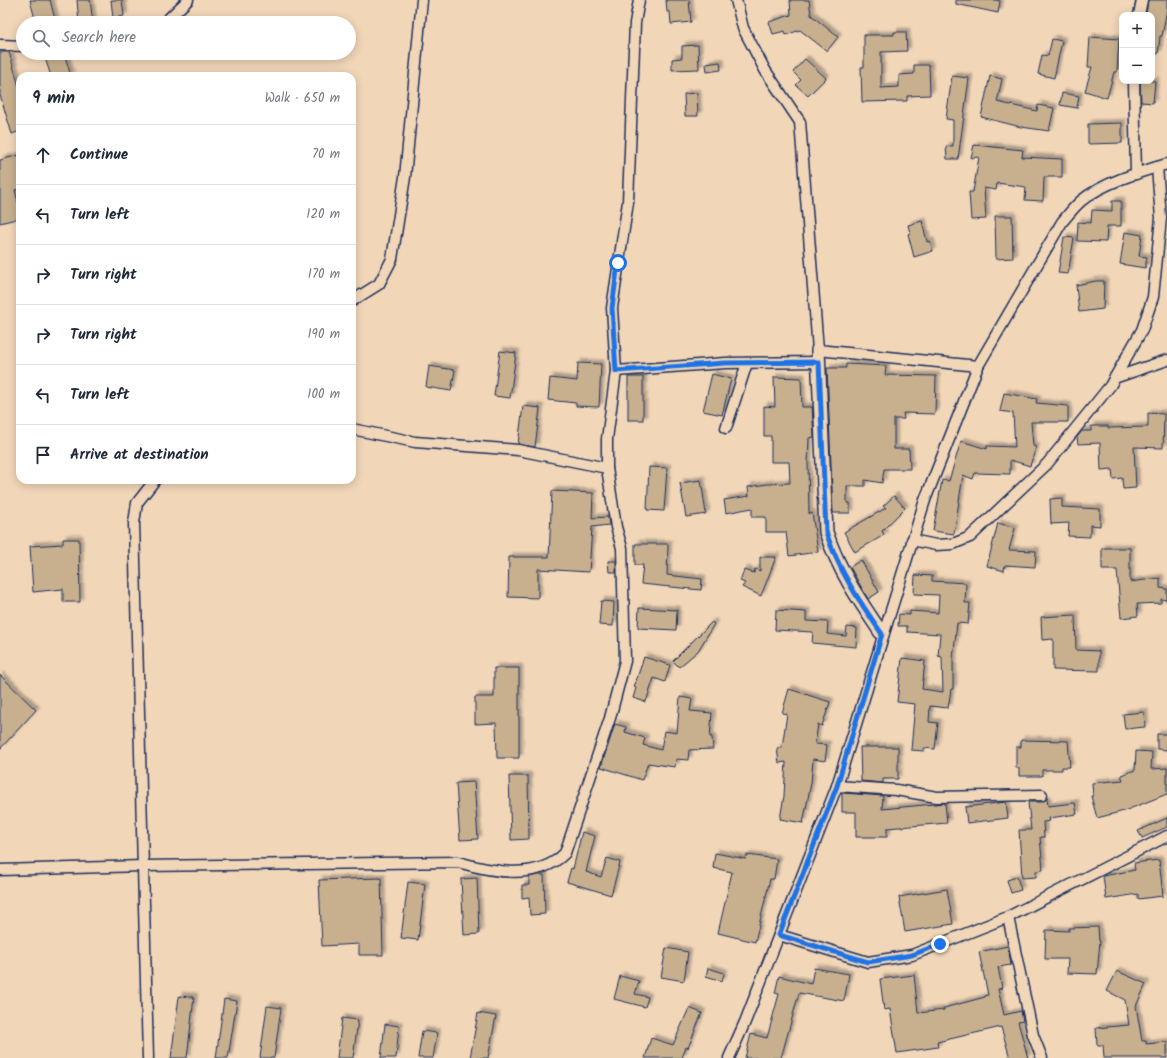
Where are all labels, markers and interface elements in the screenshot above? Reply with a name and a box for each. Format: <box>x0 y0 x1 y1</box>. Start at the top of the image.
map controls <box>1119 12 1155 84</box>
button: + <box>1119 12 1155 48</box>
search box <box>16 16 356 60</box>
text: Search here <box>62 26 136 50</box>
icon: search <box>30 27 52 49</box>
button: − <box>1119 48 1155 84</box>
text: 9 min <box>32 85 75 112</box>
text: Walk · 650 m <box>265 88 340 109</box>
text: Continue <box>70 143 128 167</box>
icon: ahead <box>32 144 54 166</box>
text: 70 m <box>312 144 340 165</box>
text: Turn left <box>70 203 130 227</box>
icon: left <box>32 204 54 226</box>
text: 120 m <box>306 204 340 225</box>
route start <box>609 254 627 272</box>
text: Turn right <box>70 263 137 287</box>
icon: right <box>32 264 54 286</box>
text: 170 m <box>308 264 340 285</box>
text: Turn right <box>70 323 137 347</box>
icon: right <box>32 324 54 346</box>
text: 190 m <box>308 324 340 345</box>
text: Turn left <box>70 383 130 407</box>
icon: left <box>32 384 54 406</box>
text: 100 m <box>307 384 340 405</box>
text: Arrive at destination <box>70 443 209 467</box>
icon: arrive <box>32 444 54 466</box>
route end <box>931 935 949 953</box>

